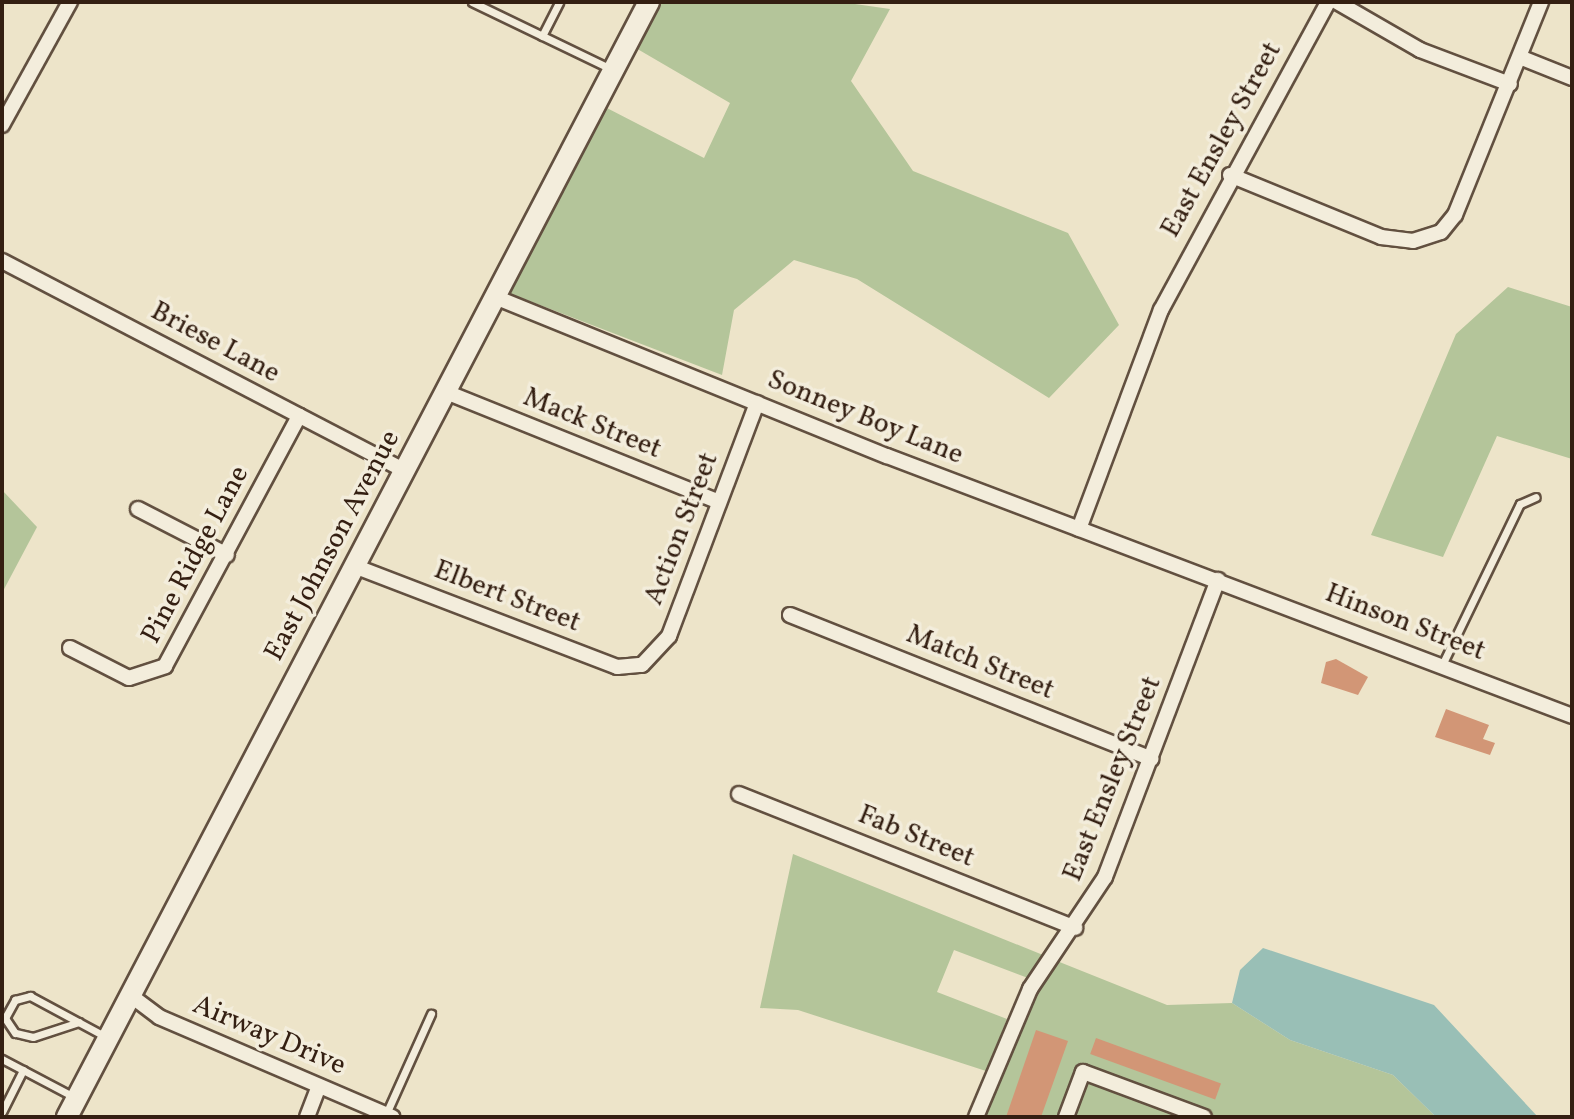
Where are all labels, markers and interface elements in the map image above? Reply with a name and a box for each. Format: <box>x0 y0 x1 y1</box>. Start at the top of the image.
street label: East Ensley Street <box>1154 36 1290 244</box>
street label: Briese Lane <box>145 295 285 391</box>
street label: Sonney Boy Lane <box>761 363 969 473</box>
street label: Mack Street <box>518 381 666 467</box>
street label: East Johnson Avenue <box>258 425 408 667</box>
street label: Action Street <box>638 448 726 610</box>
street label: Pine Ridge Lane <box>135 460 257 650</box>
street label: Elbert Street <box>429 554 585 640</box>
street label: Hinson Street <box>1320 577 1490 669</box>
street label: Match Street <box>901 618 1059 708</box>
street label: East Ensley Street <box>1056 671 1170 887</box>
street label: Fab Street <box>853 798 979 876</box>
street label: Airway Drive <box>187 989 351 1083</box>

